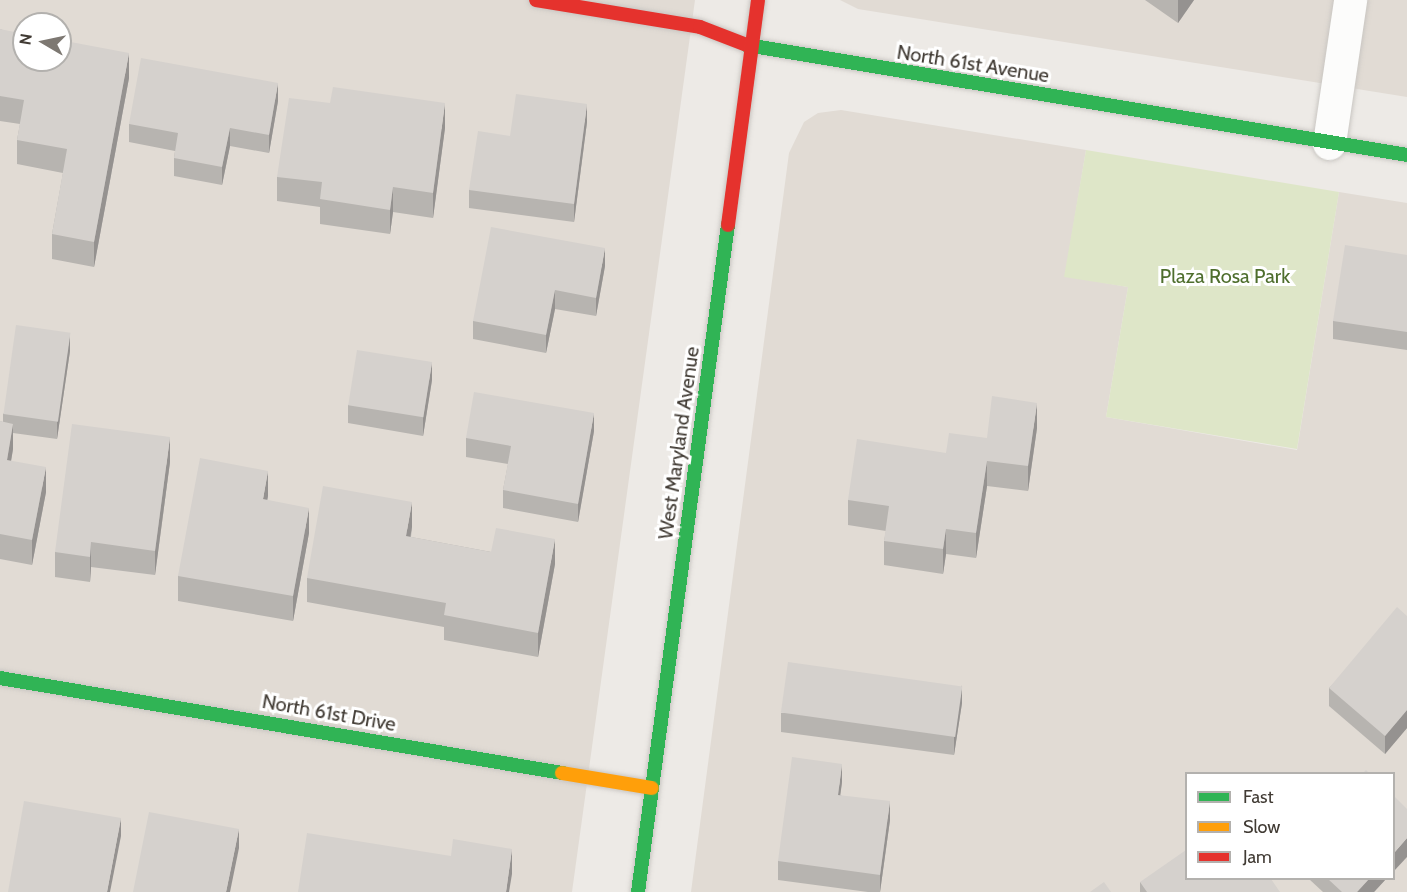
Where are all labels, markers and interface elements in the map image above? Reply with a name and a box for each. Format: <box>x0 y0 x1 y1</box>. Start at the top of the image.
north arrow <box>12 12 72 72</box>
text: N <box>15 32 36 46</box>
street label: North 61st Avenue <box>895 40 1051 88</box>
park label: Plaza Rosa Park <box>1160 264 1290 288</box>
street label: West Maryland Avenue <box>654 345 704 541</box>
street label: North 61st Drive <box>260 689 398 737</box>
legend <box>1185 772 1395 880</box>
text: Fast <box>1243 786 1274 808</box>
text: Slow <box>1243 816 1280 838</box>
text: Jam <box>1243 846 1272 868</box>

